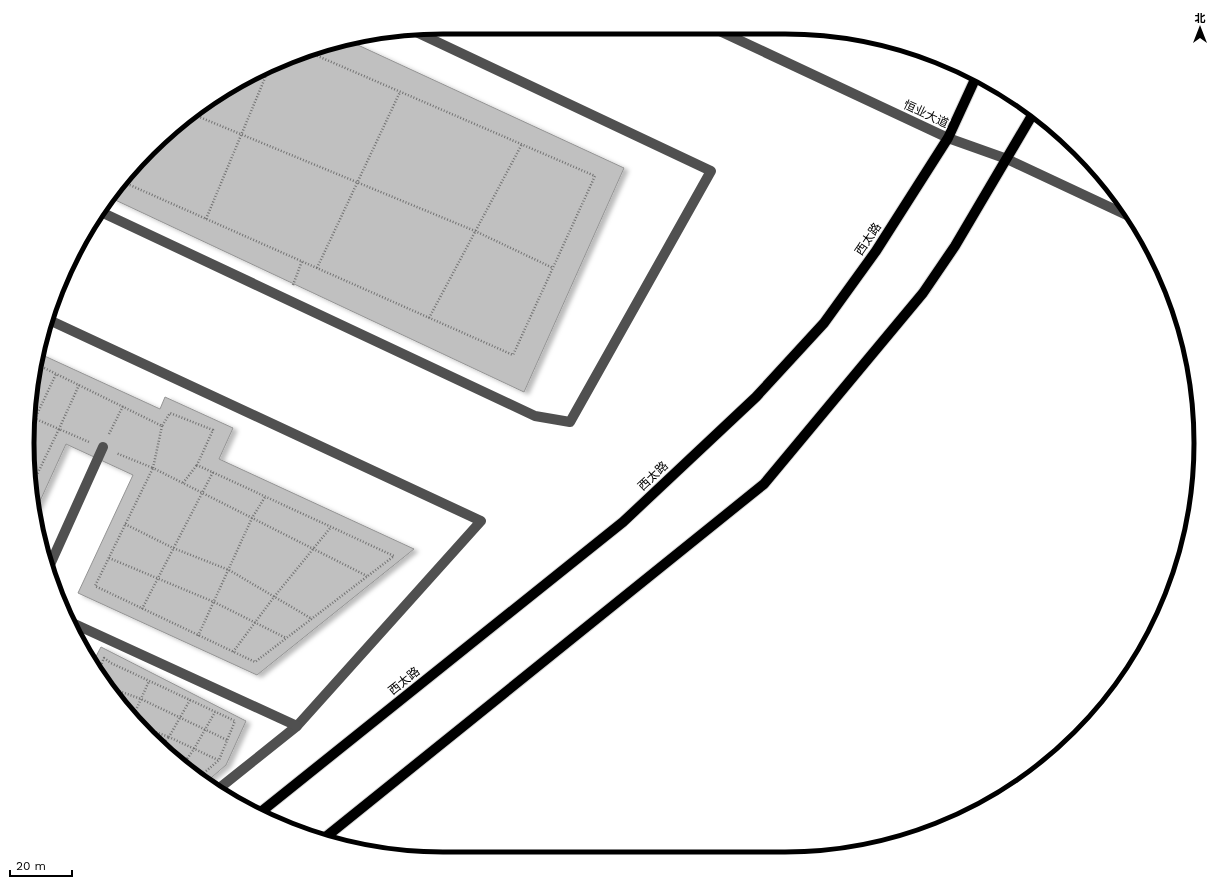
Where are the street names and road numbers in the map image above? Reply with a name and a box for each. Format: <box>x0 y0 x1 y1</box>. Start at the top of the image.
street label: 恒业大道 <box>901 98 951 130</box>
street label: 西太路 <box>852 220 884 258</box>
street label: 西太路 <box>635 459 671 493</box>
street label: 西太路 <box>386 664 422 698</box>

